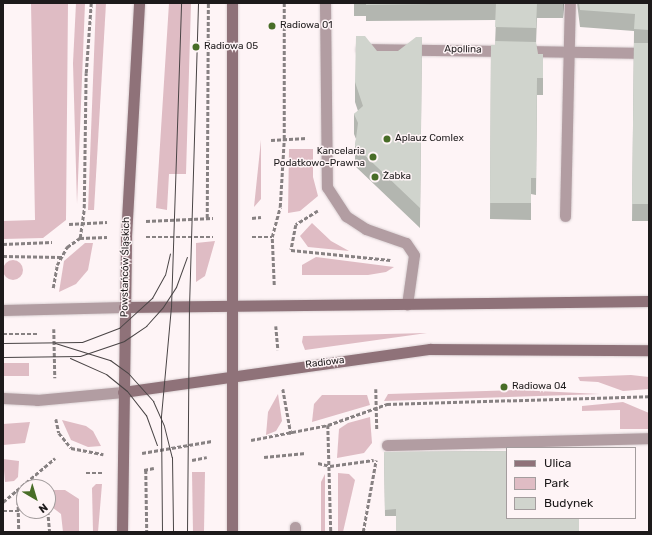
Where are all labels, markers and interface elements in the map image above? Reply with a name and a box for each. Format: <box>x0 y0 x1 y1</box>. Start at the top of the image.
place label: Radiowa 01 <box>280 20 333 32</box>
marker: Radiowa 01 <box>267 21 277 31</box>
place label: Radiowa 05 <box>204 41 258 53</box>
marker: Radiowa 05 <box>191 42 201 52</box>
street label: Apollina <box>444 44 482 56</box>
place label: Aplauz Comlex <box>395 133 464 145</box>
marker: Aplauz Comlex <box>382 134 392 144</box>
place label: Kancelaria Podatkowo-Prawna <box>273 145 365 168</box>
marker: Kancelaria Podatkowo-Prawna <box>368 152 378 162</box>
place label: Żabka <box>383 171 411 183</box>
marker: Żabka <box>370 172 380 182</box>
street label: Powstańców Śląskich <box>119 217 133 317</box>
street label: Radiowa <box>305 355 345 371</box>
place label: Radiowa 04 <box>512 381 566 393</box>
marker: Radiowa 04 <box>499 382 509 392</box>
legend <box>506 447 636 519</box>
text: Ulica <box>544 456 571 470</box>
text: Park <box>544 476 569 490</box>
north arrow <box>16 479 56 519</box>
text: Budynek <box>544 496 593 510</box>
text: N <box>36 500 50 516</box>

